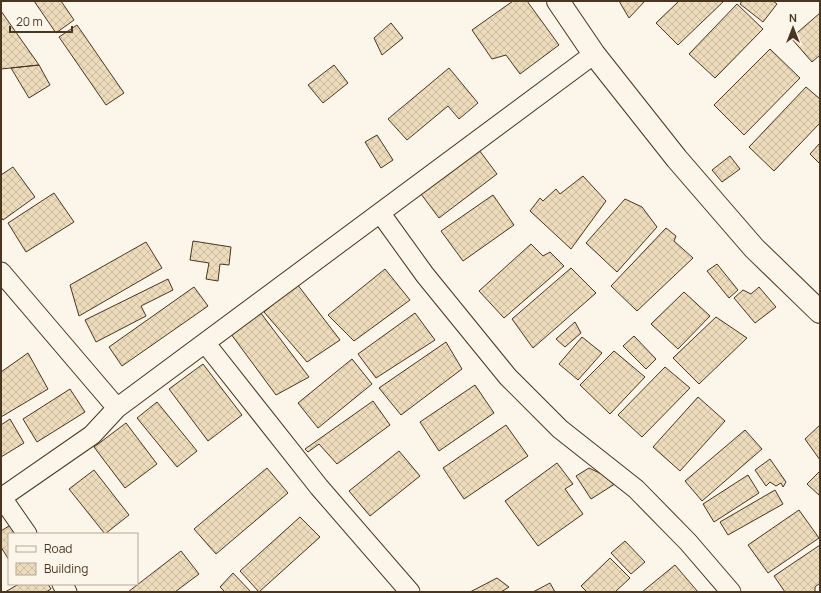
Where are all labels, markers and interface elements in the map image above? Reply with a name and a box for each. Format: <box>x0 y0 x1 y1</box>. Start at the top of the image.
scale bar <box>10 8 72 34</box>
north arrow <box>773 8 813 48</box>
text: N <box>789 10 797 25</box>
text: 20 m <box>16 13 43 30</box>
legend <box>8 533 138 585</box>
text: Road <box>44 540 72 557</box>
text: Building <box>44 560 88 577</box>

